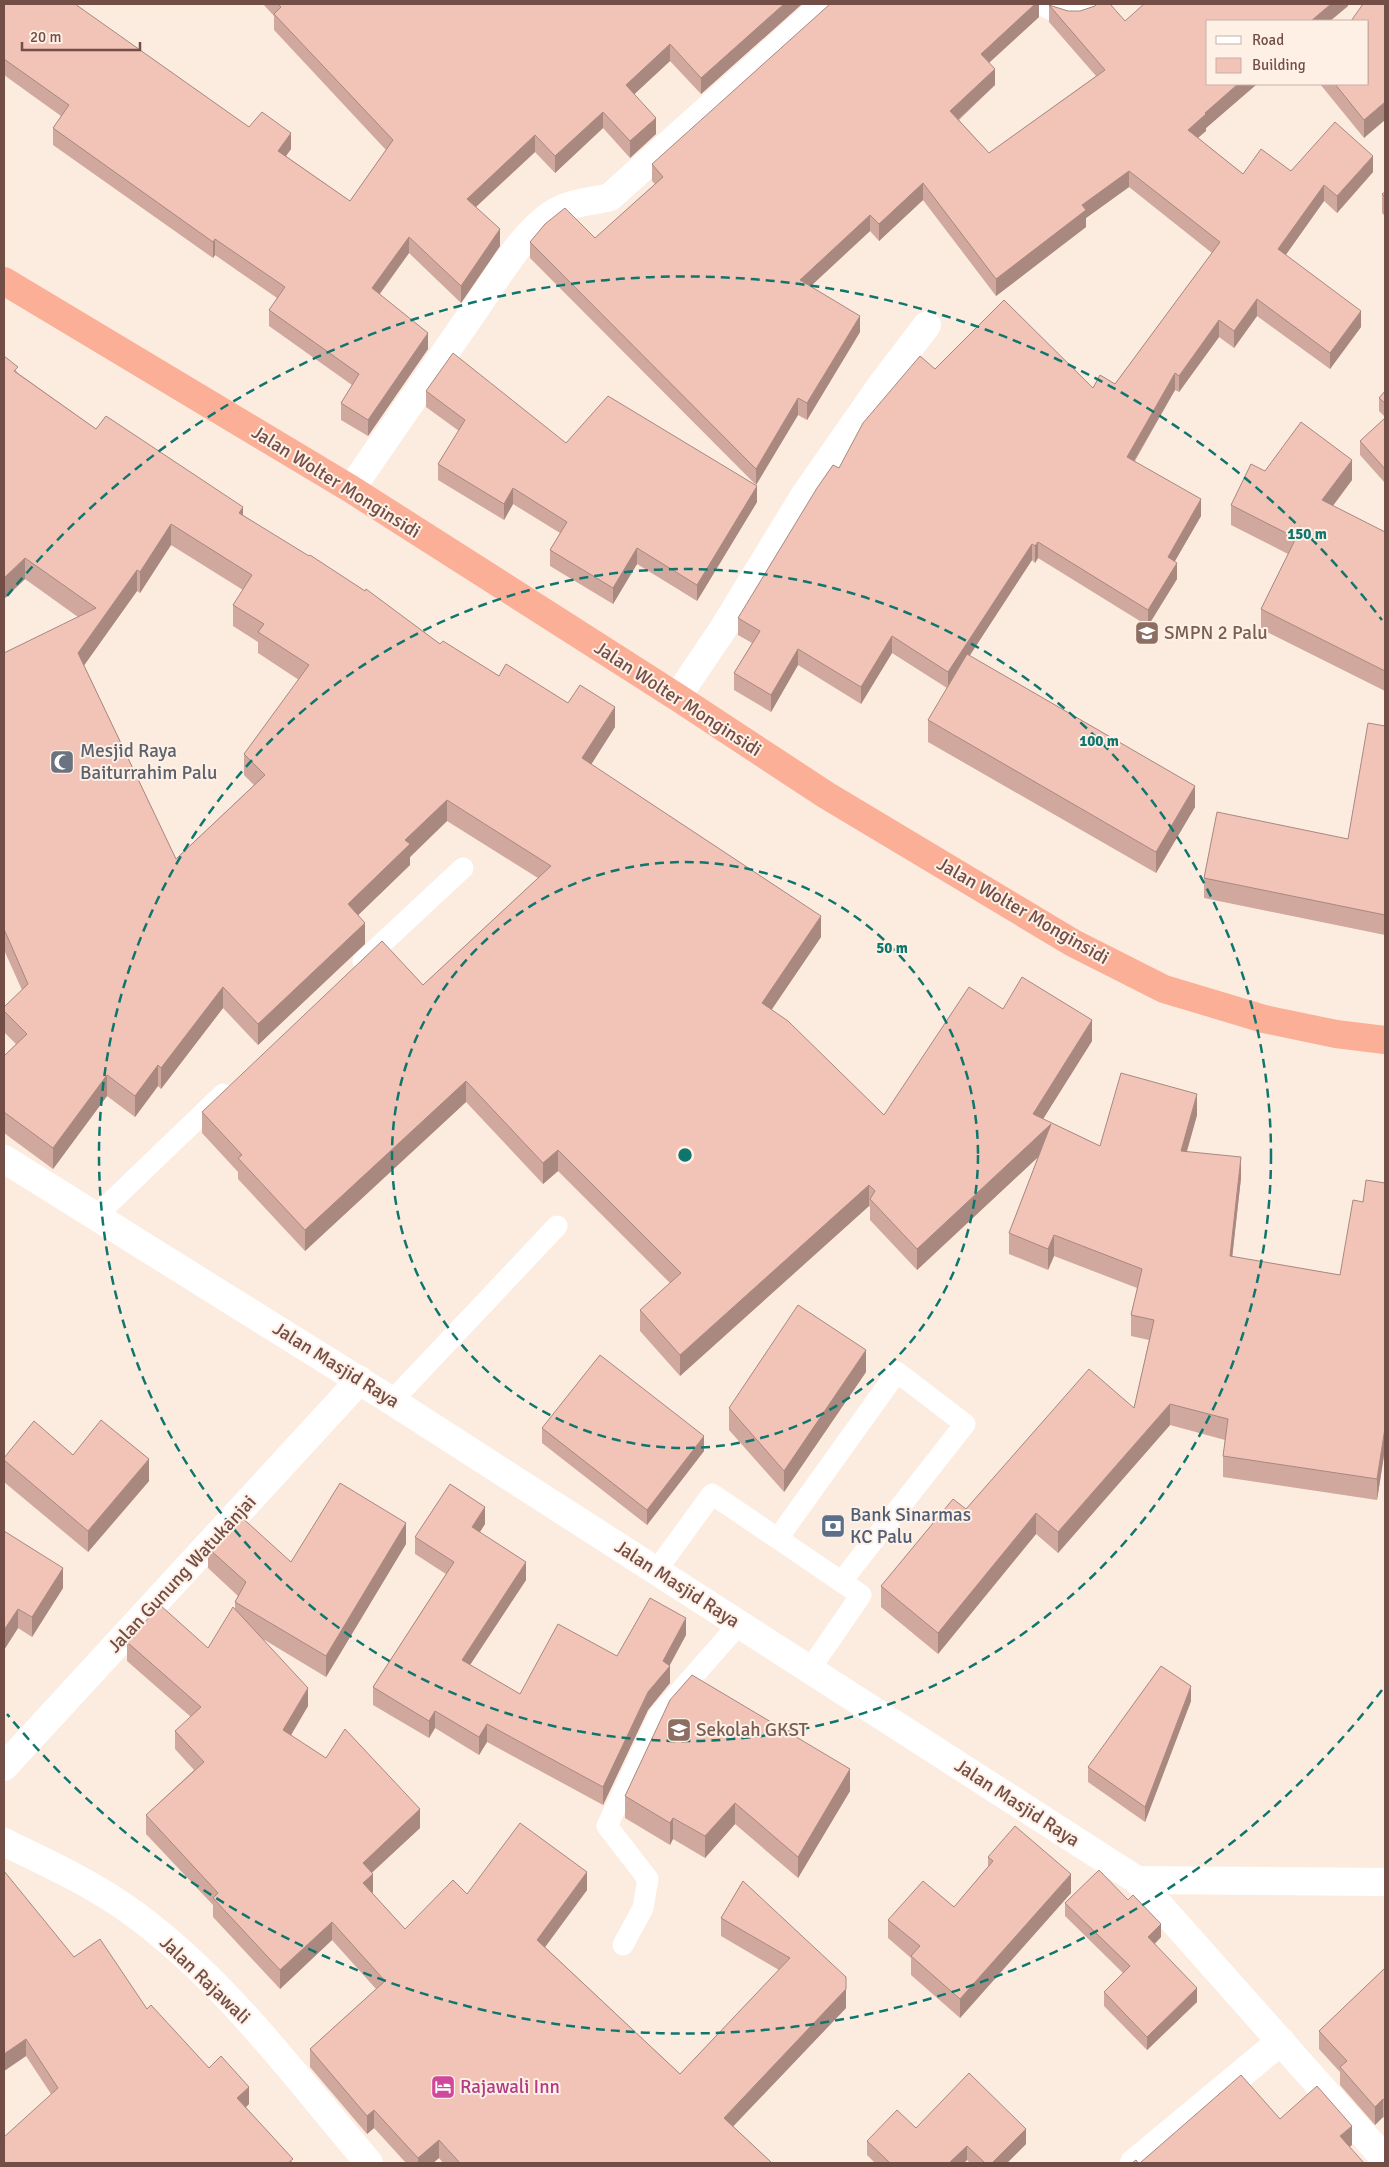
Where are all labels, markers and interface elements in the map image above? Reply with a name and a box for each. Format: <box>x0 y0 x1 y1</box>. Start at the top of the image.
scale bar <box>22 20 140 52</box>
legend <box>1206 20 1369 85</box>
text: 20 m <box>30 28 61 46</box>
text: Road <box>1252 31 1284 49</box>
text: Building <box>1252 56 1306 74</box>
street label: Jalan Wolter Monginsidi <box>247 420 425 544</box>
text: 150 m <box>1287 525 1327 543</box>
school or university icon: SMPN 2 Palu <box>1134 620 1160 646</box>
place label: SMPN 2 Palu <box>1164 621 1268 645</box>
street label: Jalan Wolter Monginsidi <box>590 636 766 762</box>
text: 100 m <box>1079 732 1119 750</box>
place label: Mesjid Raya Baiturrahim Palu <box>80 739 217 785</box>
mosque icon: Mesjid Raya Baiturrahim Palu <box>49 749 75 775</box>
street label: Jalan Wolter Monginsidi <box>933 852 1113 970</box>
text: 50 m <box>876 939 908 957</box>
centre of rings <box>676 1146 694 1164</box>
street label: Jalan Masjid Raya <box>268 1317 404 1413</box>
street label: Jalan Gunung Watukanjai <box>103 1490 261 1658</box>
place label: Bank Sinarmas KC Palu <box>850 1503 971 1549</box>
bank icon: Bank Sinarmas KC Palu <box>820 1513 846 1539</box>
street label: Jalan Masjid Raya <box>610 1535 744 1633</box>
school or university icon: Sekolah GKST <box>666 1717 692 1743</box>
place label: Sekolah GKST <box>696 1718 808 1742</box>
street label: Jalan Masjid Raya <box>950 1754 1084 1852</box>
street label: Jalan Rajawali <box>155 1931 255 2029</box>
hotel icon: Rajawali Inn <box>430 2074 456 2100</box>
place label: Rajawali Inn <box>460 2075 560 2099</box>

